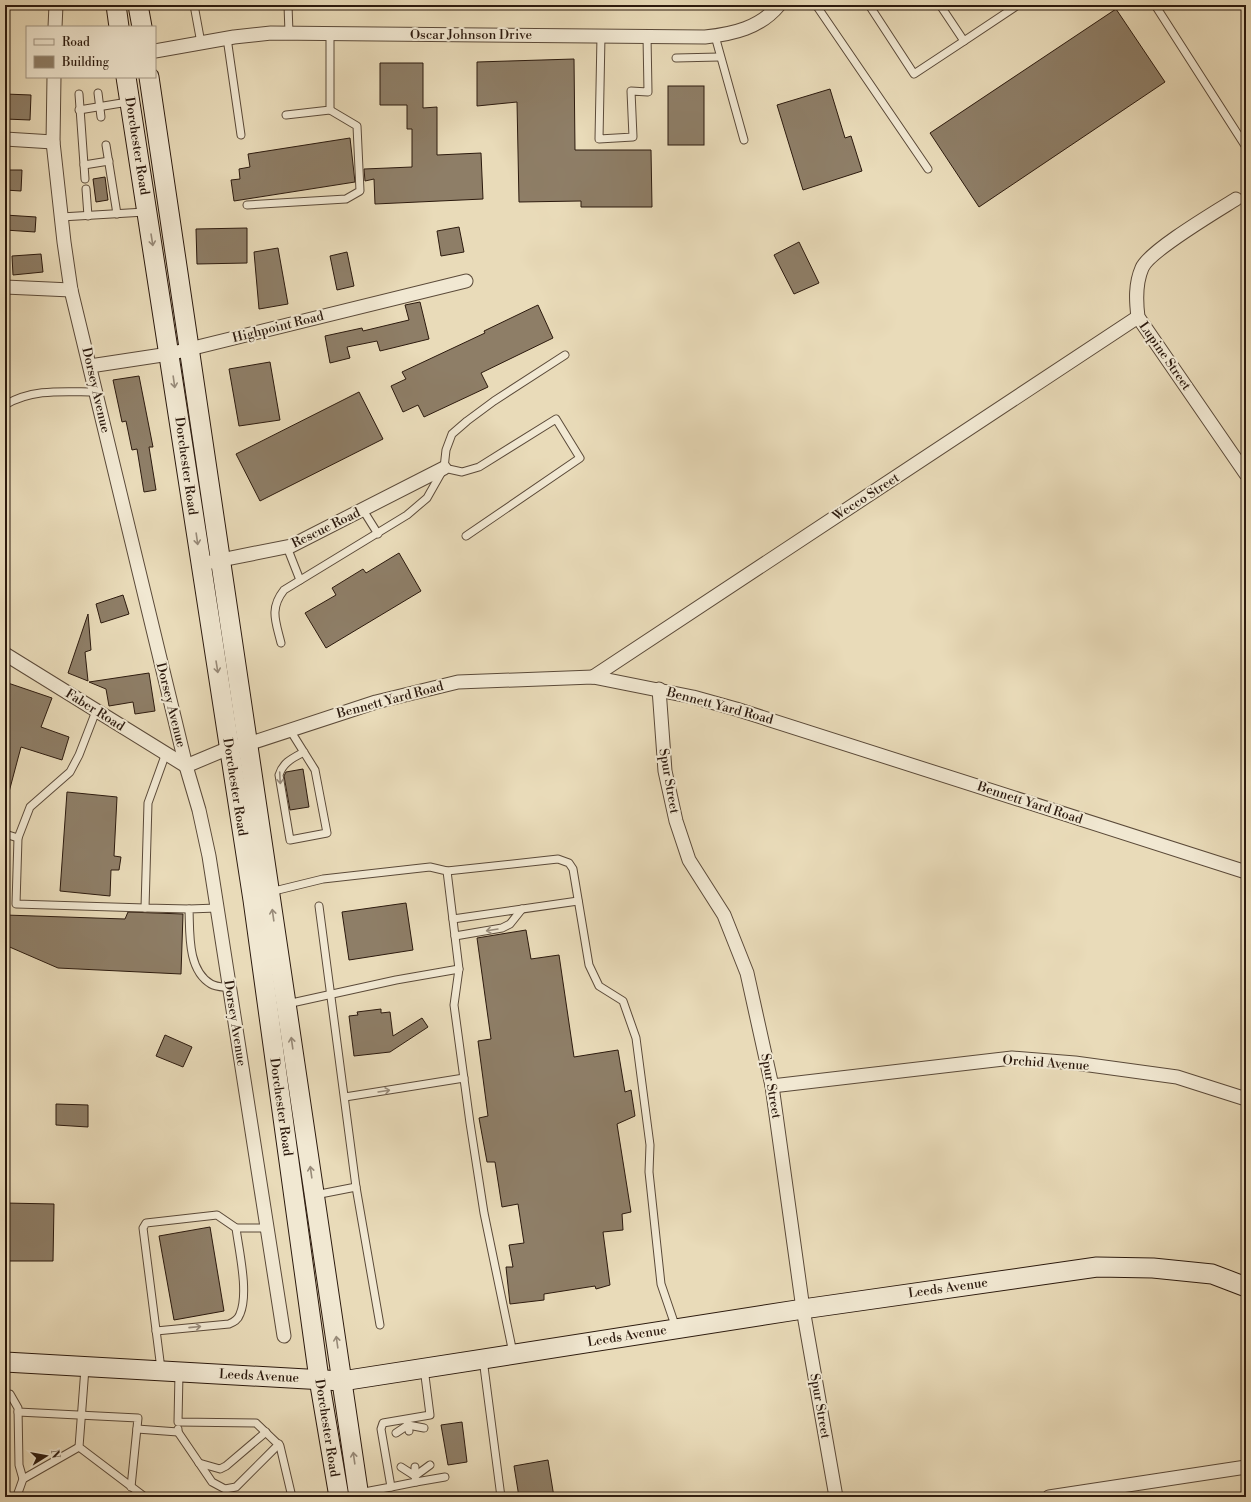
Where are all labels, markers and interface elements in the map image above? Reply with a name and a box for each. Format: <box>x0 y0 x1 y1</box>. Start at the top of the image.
legend <box>26 26 156 78</box>
street label: Oscar Johnson Drive <box>410 27 533 43</box>
text: Road <box>62 35 90 50</box>
text: Building <box>61 55 110 70</box>
street label: Dorchester Road <box>121 96 153 197</box>
one-way arrow <box>148 233 156 246</box>
street label: Highpoint Road <box>231 308 326 346</box>
street label: Lupine Street <box>1135 319 1195 394</box>
street label: Dorsey Avenue <box>78 346 114 435</box>
one-way arrow <box>170 375 178 388</box>
street label: Dorchester Road <box>171 416 201 517</box>
street label: Wecco Street <box>829 469 903 525</box>
street label: Rescue Road <box>289 504 364 552</box>
one-way arrow <box>193 532 201 545</box>
one-way arrow <box>213 660 221 673</box>
street label: Dorsey Avenue <box>153 661 189 750</box>
street label: Bennett Yard Road <box>334 678 446 722</box>
street label: Bennett Yard Road <box>664 684 776 728</box>
street label: Faber Road <box>62 686 128 735</box>
street label: Dorchester Road <box>219 737 251 838</box>
street label: Spur Street <box>655 747 683 815</box>
one-way arrow <box>277 771 284 784</box>
street label: Bennett Yard Road <box>974 778 1085 828</box>
one-way arrow <box>269 909 277 922</box>
one-way arrow <box>486 926 499 934</box>
street label: Dorsey Avenue <box>220 979 250 1068</box>
one-way arrow <box>288 1037 296 1050</box>
street label: Spur Street <box>757 1052 785 1120</box>
street label: Orchid Avenue <box>1002 1052 1090 1074</box>
street label: Dorchester Road <box>266 1057 296 1158</box>
one-way arrow <box>377 1087 390 1095</box>
one-way arrow <box>307 1166 315 1179</box>
street label: Leeds Avenue <box>907 1274 989 1302</box>
street label: Leeds Avenue <box>586 1322 668 1350</box>
one-way arrow <box>188 1324 201 1331</box>
one-way arrow <box>333 1336 341 1349</box>
street label: Leeds Avenue <box>218 1366 300 1386</box>
street label: Spur Street <box>806 1372 834 1440</box>
street label: Dorchester Road <box>311 1378 343 1479</box>
north arrow <box>26 1436 66 1476</box>
text: N <box>47 1449 63 1460</box>
one-way arrow <box>350 1452 358 1465</box>

